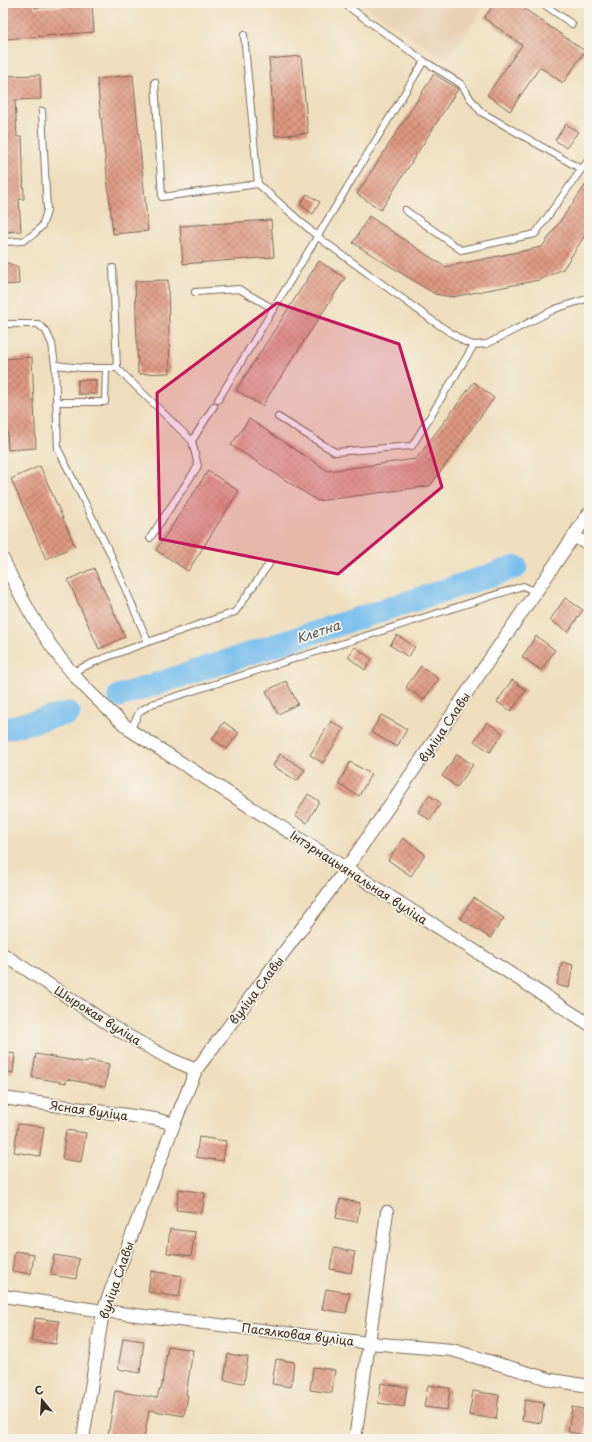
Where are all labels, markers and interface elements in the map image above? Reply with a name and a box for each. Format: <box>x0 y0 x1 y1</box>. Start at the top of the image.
water label: Клетна <box>294 615 343 647</box>
street label: вуліца Славы <box>414 688 474 766</box>
street label: Інтэрнацыянальная вуліца <box>287 826 432 929</box>
street label: вуліца Славы <box>224 952 288 1028</box>
street label: Шырокая вуліца <box>51 981 146 1049</box>
street label: Ясная вуліца <box>49 1096 130 1124</box>
street label: вуліца Славы <box>94 1239 138 1321</box>
street label: Пасялковая вуліца <box>241 1318 356 1350</box>
north arrow <box>22 1380 62 1420</box>
text: С <box>32 1381 45 1399</box>

